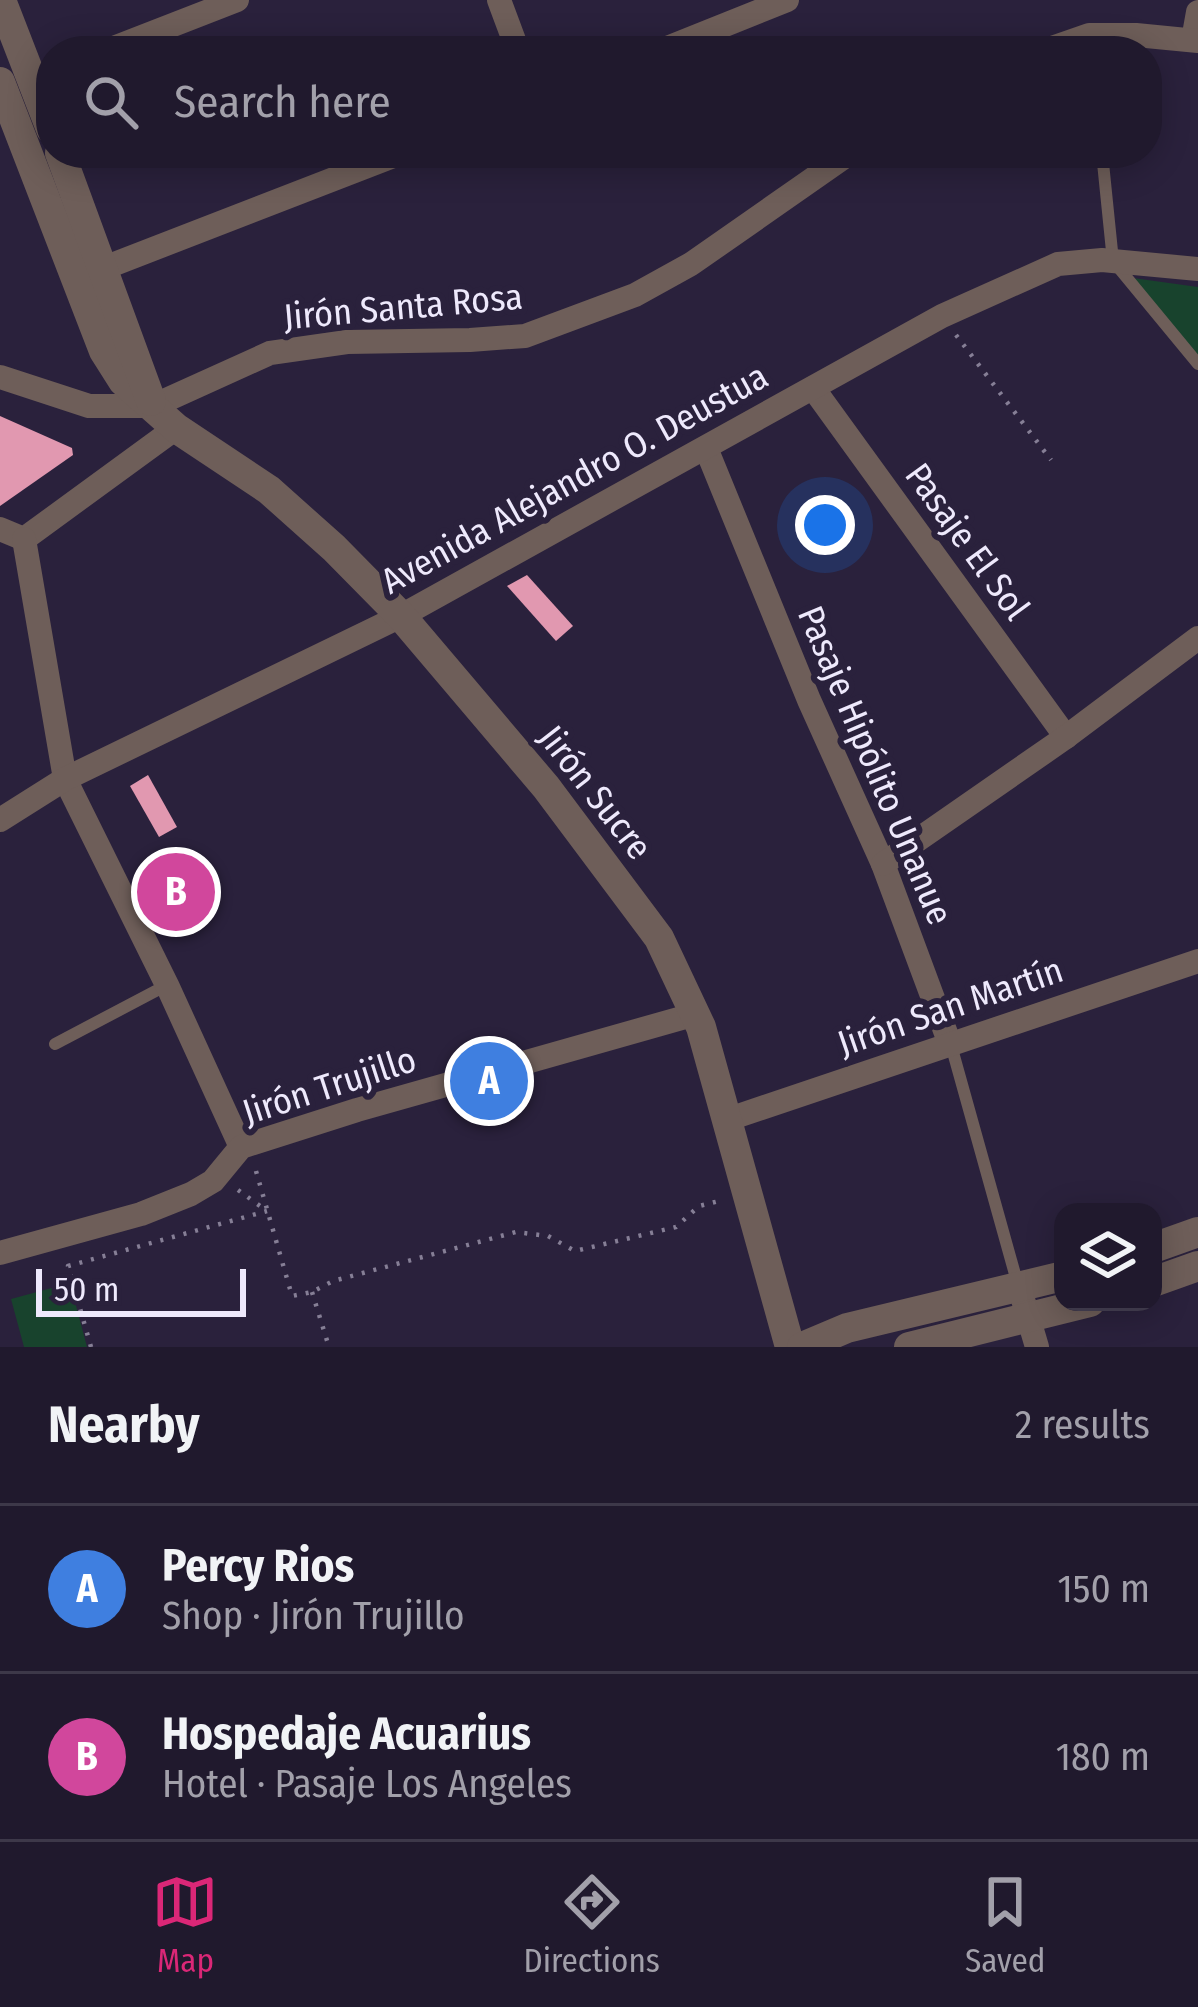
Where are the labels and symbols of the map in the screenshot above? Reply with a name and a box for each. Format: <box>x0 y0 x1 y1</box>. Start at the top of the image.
street label: Jirón Santa Rosa <box>282 275 524 339</box>
street label: Avenida Alejandro O. Deustua <box>374 354 775 604</box>
street label: Pasaje El Sol <box>896 455 1039 629</box>
your location <box>795 495 855 555</box>
street label: Pasaje Hipólito Unanue <box>788 600 962 931</box>
street label: Jirón Sucre <box>529 717 661 869</box>
pin: B <box>137 847 215 937</box>
street label: Jirón San Martín <box>832 948 1069 1066</box>
pin: A <box>450 1036 528 1126</box>
street label: Jirón Trujillo <box>237 1037 422 1135</box>
scale bar <box>36 1263 246 1316</box>

